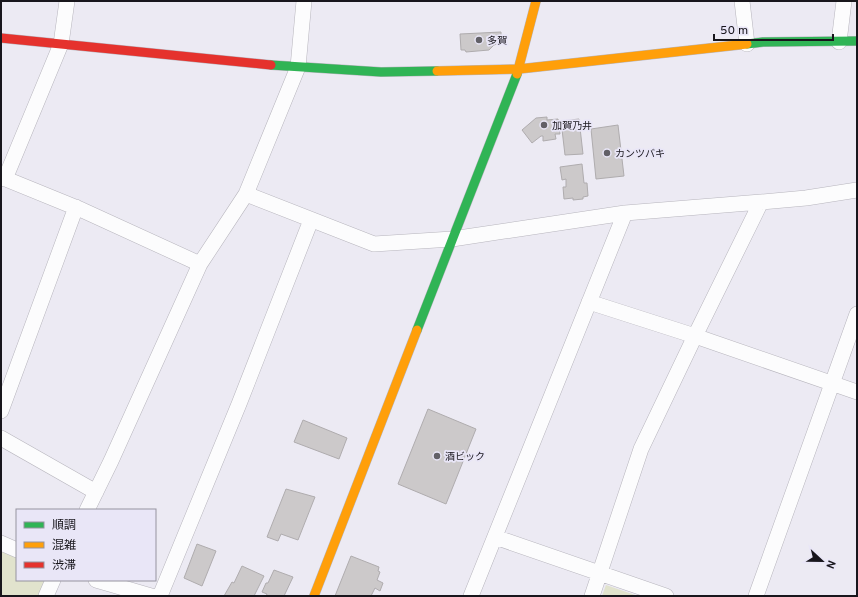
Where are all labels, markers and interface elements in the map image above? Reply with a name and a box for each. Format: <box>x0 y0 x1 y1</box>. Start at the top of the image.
scale bar <box>714 16 833 42</box>
text: 50 m <box>720 23 748 39</box>
marker: 多賀 <box>474 35 484 45</box>
place label: 多賀 <box>487 35 507 48</box>
marker: 加賀乃井 <box>539 120 549 130</box>
place label: 加賀乃井 <box>552 120 592 133</box>
marker: カンツバキ <box>602 148 612 158</box>
place label: カンツバキ <box>615 148 665 161</box>
marker: 酒ビック <box>432 451 442 461</box>
place label: 酒ビック <box>445 451 485 464</box>
legend <box>16 509 156 581</box>
text: 順調 <box>52 518 76 534</box>
text: 混雑 <box>52 538 76 554</box>
north arrow <box>802 541 842 581</box>
text: 渋滞 <box>52 558 76 574</box>
text: N <box>822 558 838 571</box>

